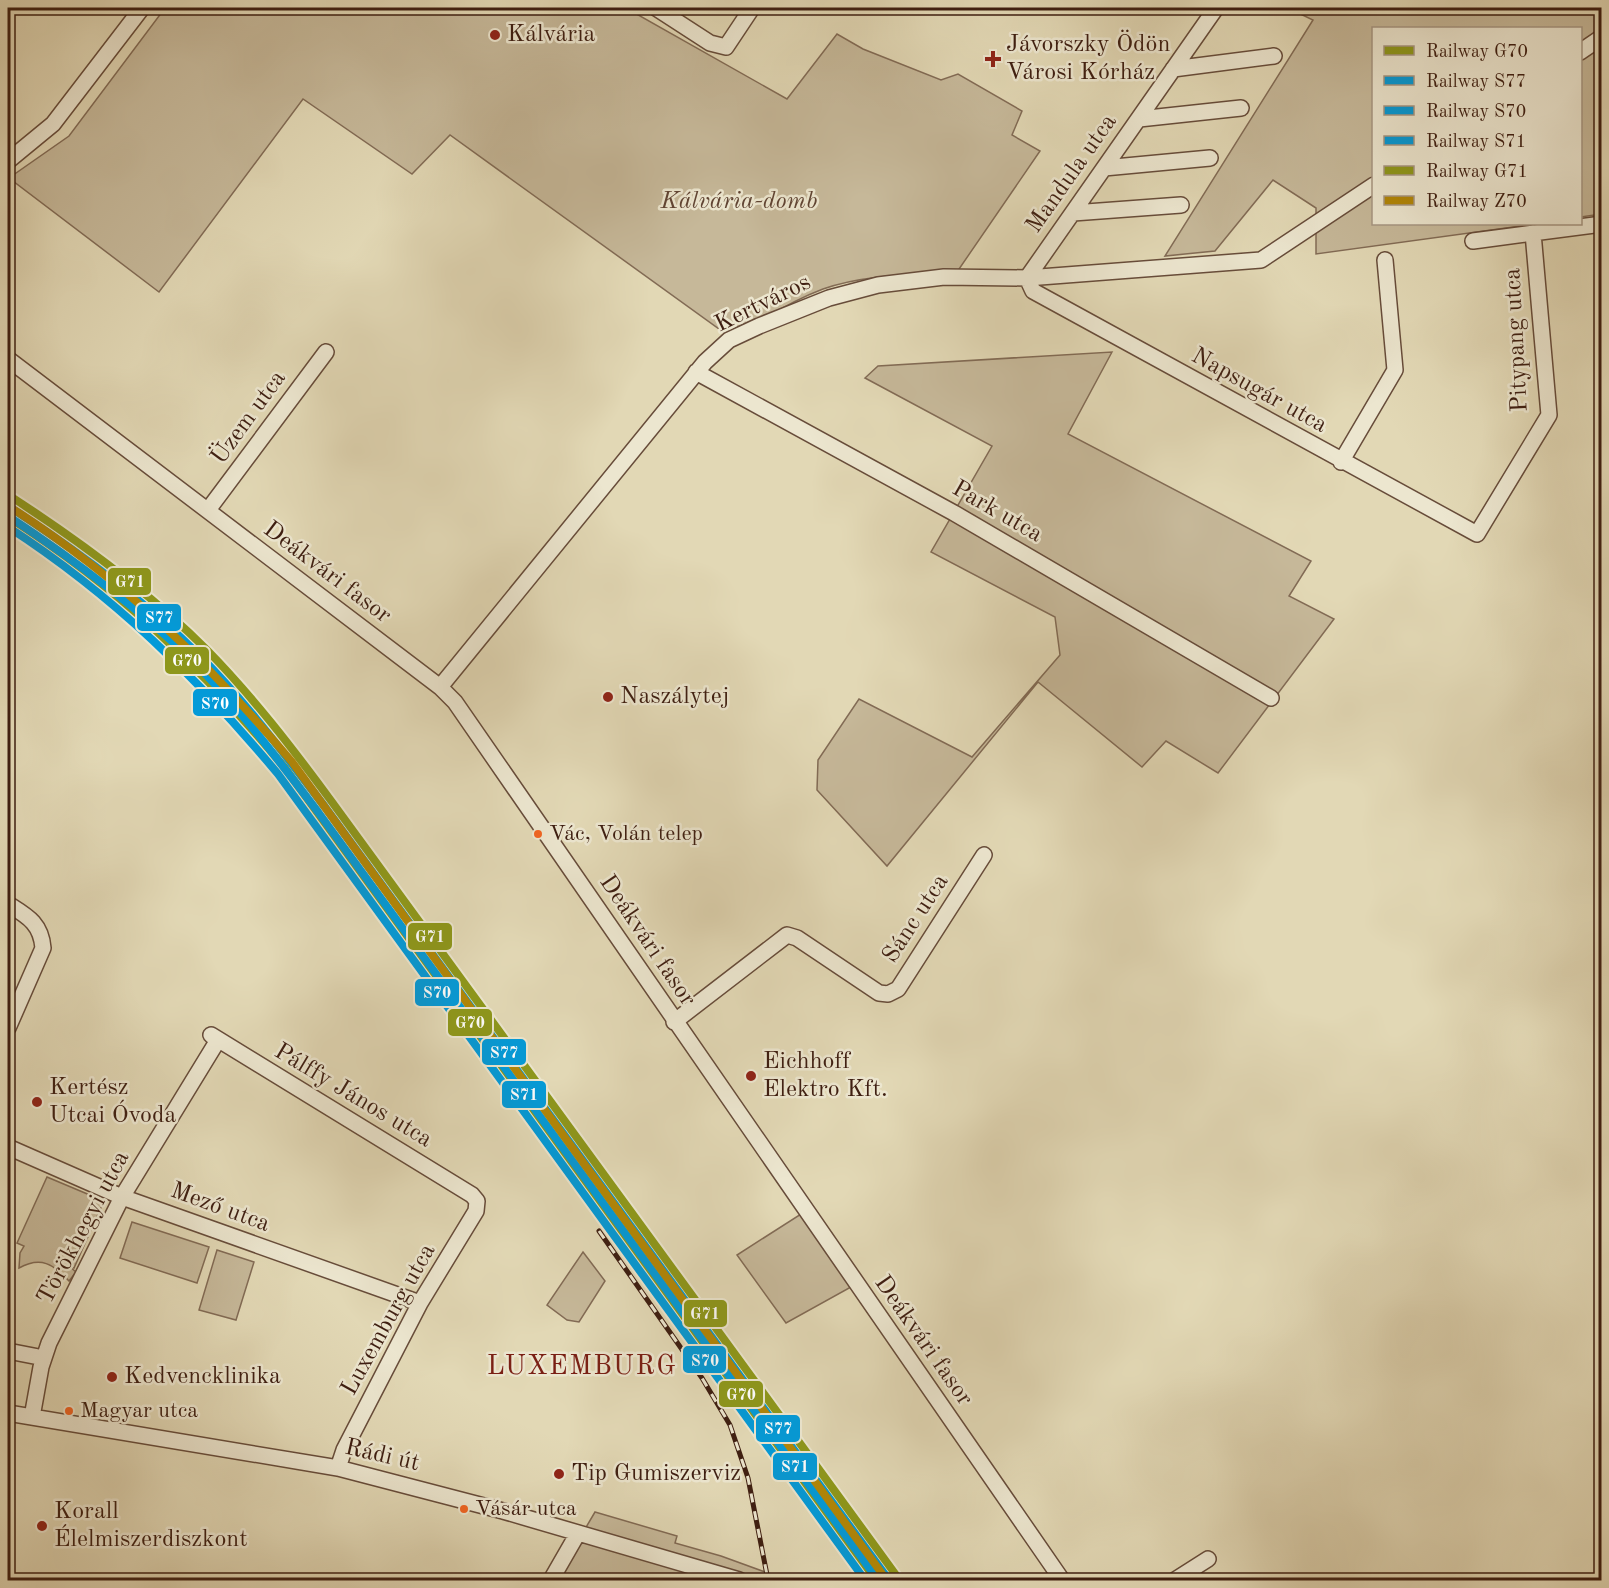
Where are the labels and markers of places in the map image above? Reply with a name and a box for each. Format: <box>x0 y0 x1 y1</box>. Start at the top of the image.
place label: Kálvária <box>507 23 596 47</box>
marker: Kálvária <box>488 28 502 42</box>
place label: Jávorszky Ödön Városi Kórház <box>1006 29 1170 85</box>
marker: Jávorszky Ödön Városi Kórház <box>984 50 1002 68</box>
place label: Naszálytej <box>620 685 730 709</box>
marker: Naszálytej <box>601 690 615 704</box>
place label: Vác, Volán telep <box>549 823 703 845</box>
marker: Vác, Volán telep <box>532 828 544 840</box>
place label: Eichhoff Elektro Kft. <box>763 1050 888 1102</box>
marker: Eichhoff Elektro Kft. <box>744 1069 758 1083</box>
place label: Kertész Utcai Óvoda <box>49 1076 176 1128</box>
marker: Kertész Utcai Óvoda <box>30 1095 44 1109</box>
place label: Kedvencklinika <box>124 1365 281 1389</box>
marker: Kedvencklinika <box>105 1370 119 1384</box>
place label: Magyar utca <box>80 1400 198 1422</box>
marker: Magyar utca <box>63 1405 75 1417</box>
place label: Tip Gumiszerviz <box>571 1462 741 1486</box>
marker: Tip Gumiszerviz <box>552 1467 566 1481</box>
place label: Vásár utca <box>475 1498 577 1520</box>
place label: Korall Élelmiszerdiszkont <box>54 1500 248 1552</box>
marker: Vásár utca <box>458 1503 470 1515</box>
marker: Korall Élelmiszerdiszkont <box>35 1519 49 1533</box>

